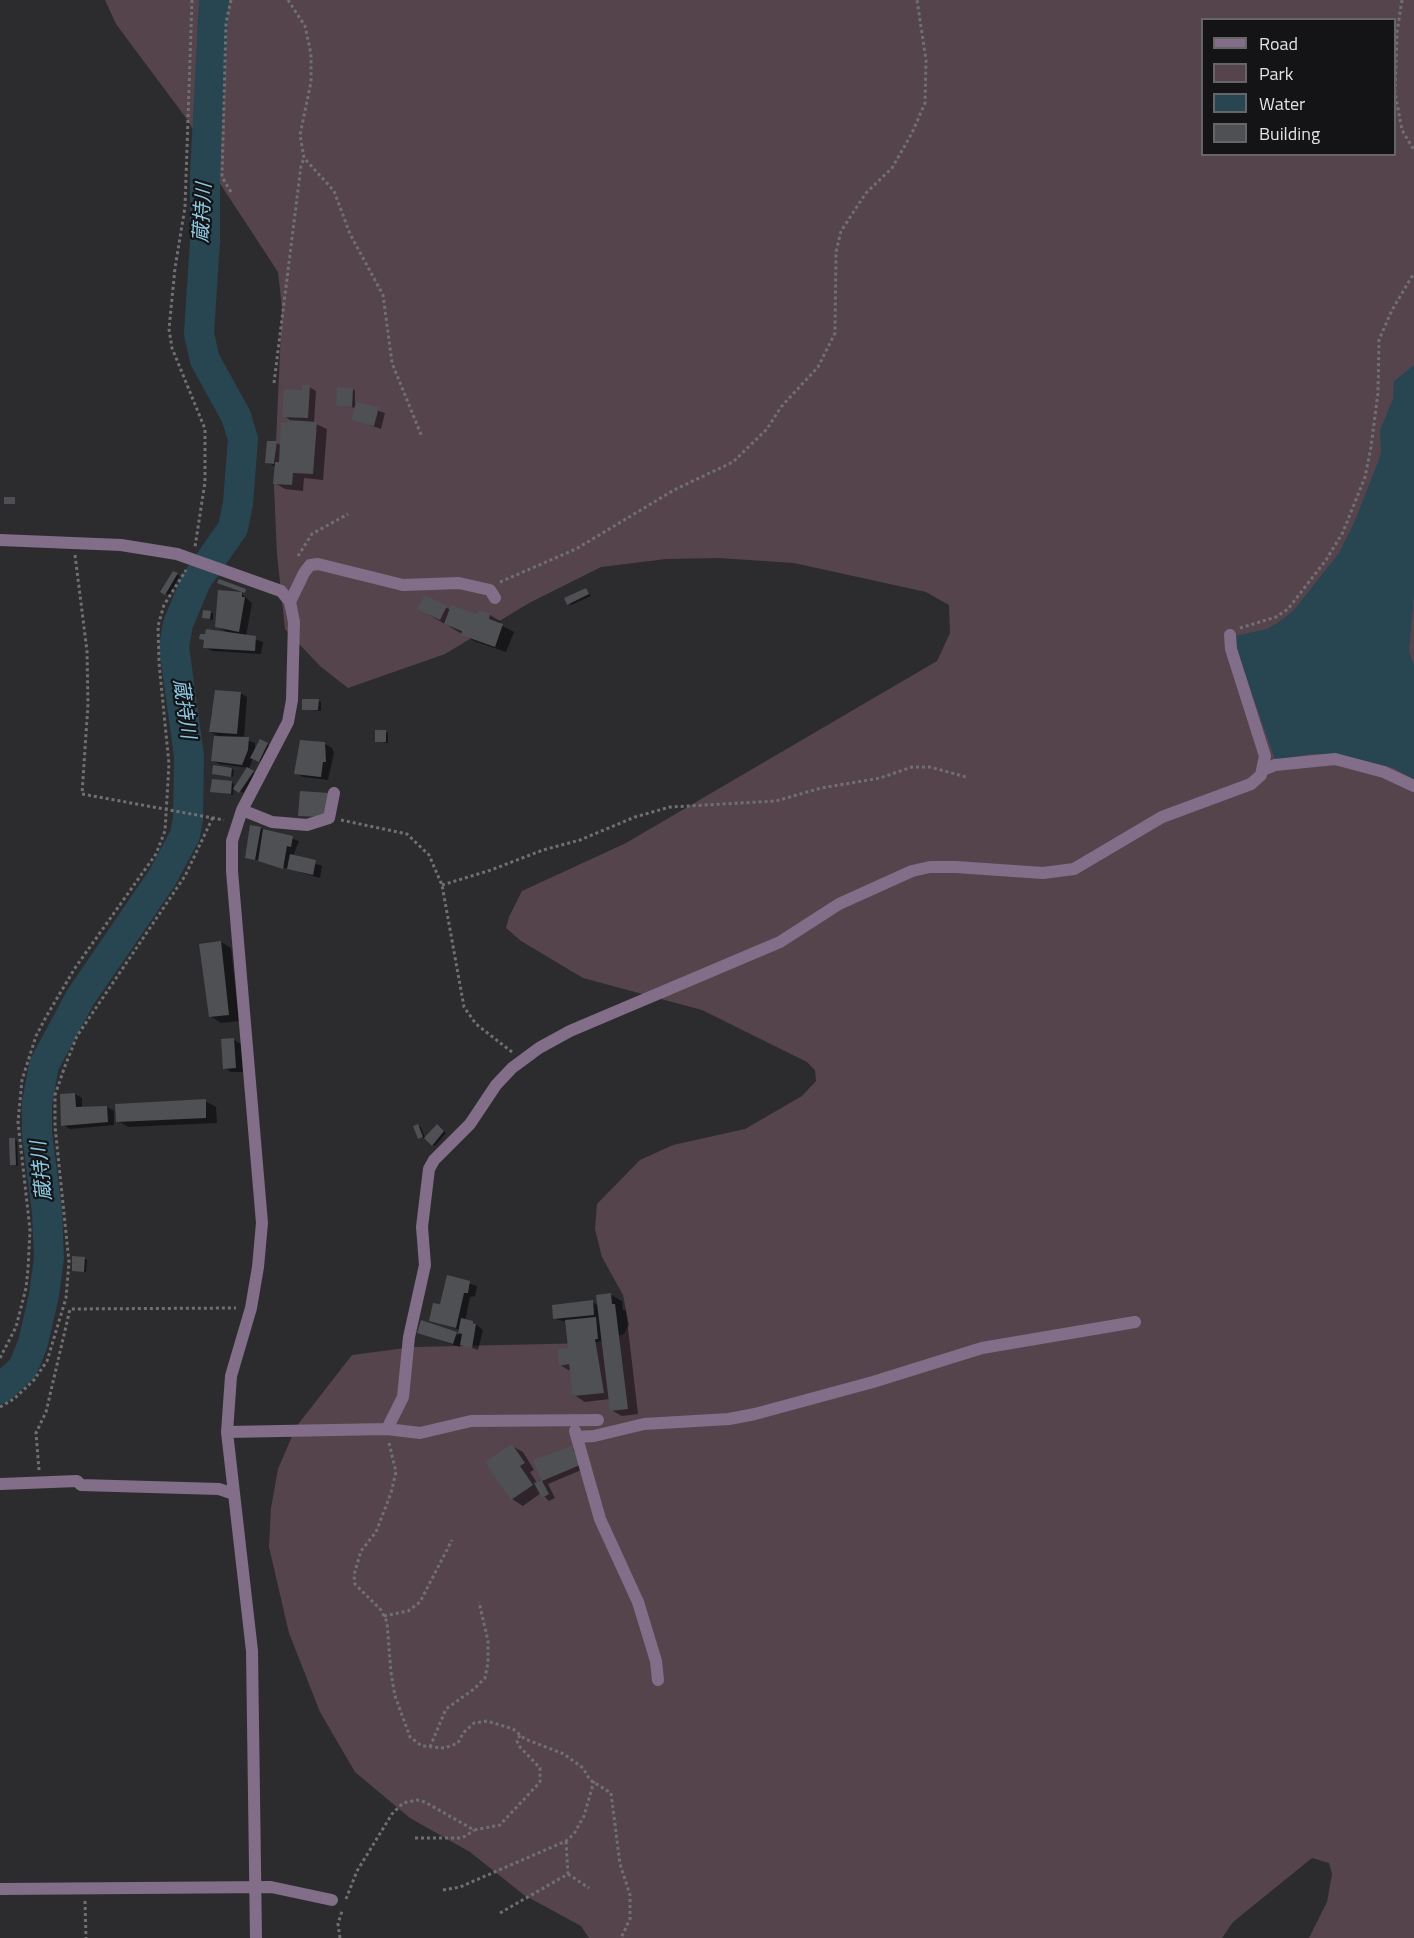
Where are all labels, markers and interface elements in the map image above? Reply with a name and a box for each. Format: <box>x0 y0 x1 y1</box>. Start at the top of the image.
legend <box>1201 18 1396 156</box>
text: Road <box>1259 30 1298 57</box>
text: Park <box>1259 60 1293 87</box>
text: Water <box>1259 90 1305 117</box>
text: Building <box>1259 120 1320 147</box>
water label: 蔵持川 <box>190 182 218 244</box>
water label: 蔵持川 <box>167 678 199 740</box>
water label: 蔵持川 <box>28 1140 58 1202</box>

